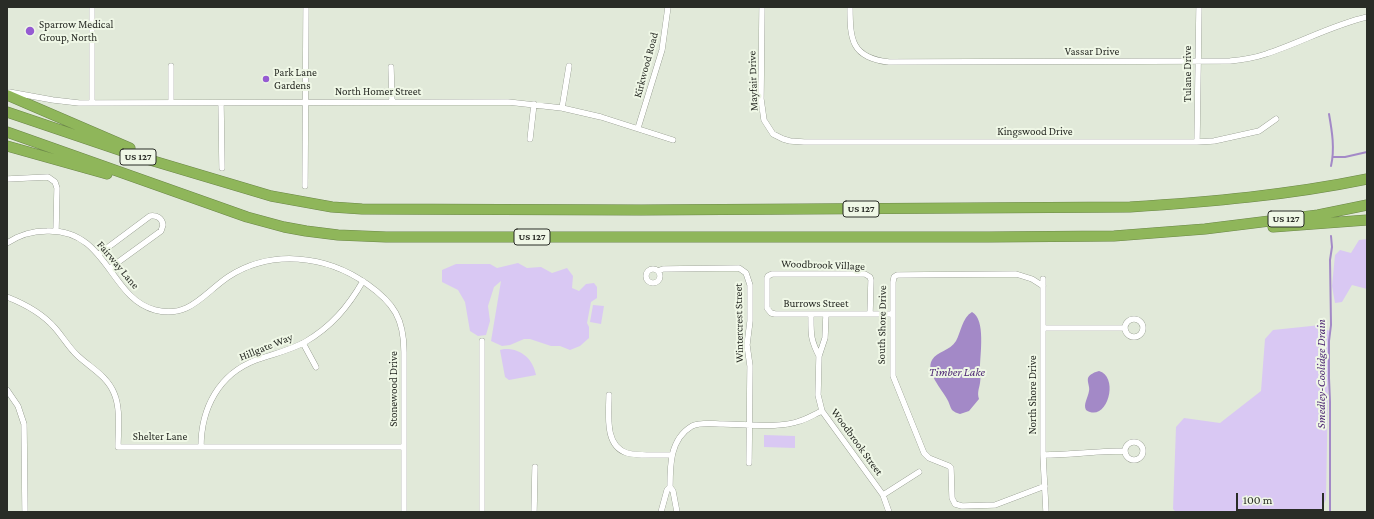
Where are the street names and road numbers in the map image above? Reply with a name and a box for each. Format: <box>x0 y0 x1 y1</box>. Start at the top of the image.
street label: Kirkwood Road <box>631 31 661 99</box>
street label: Vassar Drive <box>1065 45 1119 59</box>
street label: Tulane Drive <box>1181 46 1195 102</box>
street label: Mayfair Drive <box>745 51 761 111</box>
street label: North Homer Street <box>335 85 421 99</box>
street label: Kingswood Drive <box>997 125 1073 139</box>
road number: US 127 <box>120 149 156 165</box>
road number: US 127 <box>843 201 879 217</box>
road number: US 127 <box>1268 211 1304 227</box>
road number: US 127 <box>514 229 550 245</box>
street label: Fairway Lane <box>94 238 142 292</box>
street label: Woodbrook Village <box>781 257 865 273</box>
street label: Wintercrest Street <box>732 283 746 363</box>
street label: South Shore Drive <box>875 285 889 365</box>
street label: Burrows Street <box>783 297 849 311</box>
street label: Hillgate Way <box>237 330 295 364</box>
street label: Stonewood Drive <box>387 351 401 427</box>
street label: North Shore Drive <box>1026 355 1040 435</box>
street label: Woodbrook Street <box>828 406 886 478</box>
street label: Shelter Lane <box>133 430 187 444</box>

